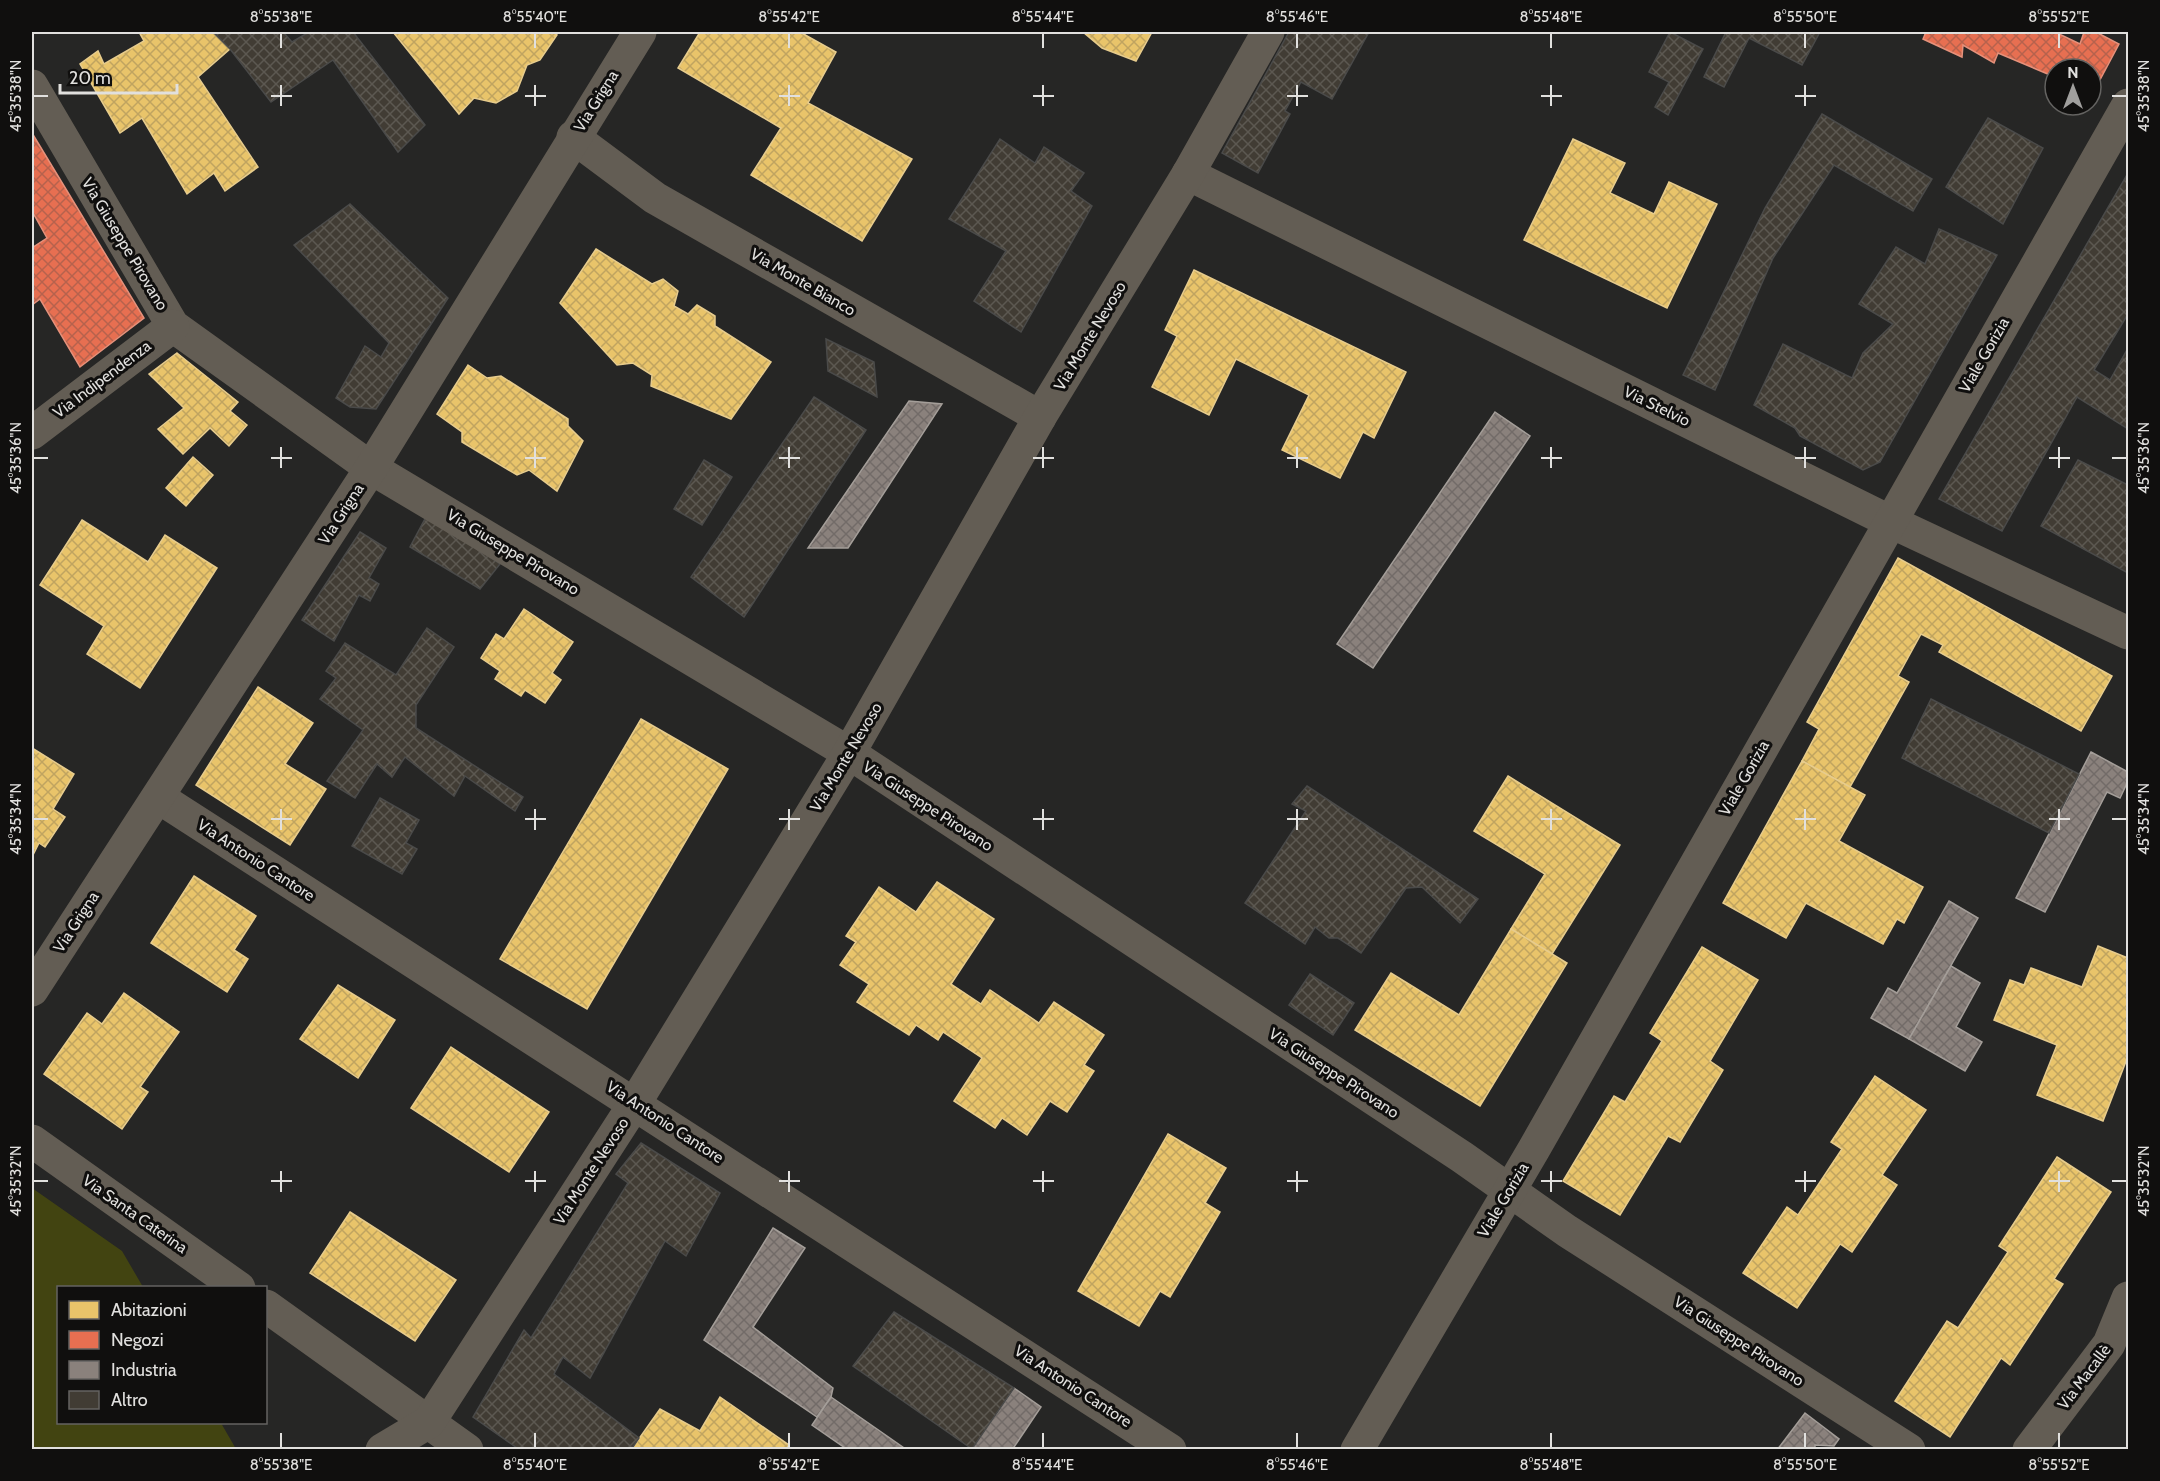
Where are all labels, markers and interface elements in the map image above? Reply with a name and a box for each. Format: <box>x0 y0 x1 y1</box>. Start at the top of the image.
text: 8°55'38"E <box>250 8 312 26</box>
text: 8°55'40"E <box>503 8 567 26</box>
text: 8°55'42"E <box>758 8 820 26</box>
text: 8°55'44"E <box>1012 8 1074 26</box>
text: 8°55'46"E <box>1266 8 1328 26</box>
text: 8°55'48"E <box>1520 8 1582 26</box>
text: 8°55'50"E <box>1773 8 1837 26</box>
text: 8°55'52"E <box>2028 8 2090 26</box>
scale bar <box>60 57 177 95</box>
north arrow <box>2043 57 2103 117</box>
text: 45°35'38"N <box>7 60 25 132</box>
text: 45°35'38"N <box>2135 60 2153 132</box>
text: N <box>2067 63 2079 82</box>
text: 20 m <box>69 67 111 89</box>
street label: Via Grigna <box>570 67 622 135</box>
street label: Via Giuseppe Pirovano <box>78 174 172 314</box>
street label: Via Monte Bianco <box>747 244 859 320</box>
street label: Via Monte Nevoso <box>1050 278 1130 394</box>
street label: Viale Gorizia <box>1955 314 2013 396</box>
street label: Via Indipendenza <box>49 336 155 422</box>
street label: Via Stelvio <box>1621 382 1693 430</box>
text: 45°35'36"N <box>7 422 25 494</box>
text: 45°35'36"N <box>2135 422 2153 494</box>
street label: Via Grigna <box>314 480 368 548</box>
street label: Via Giuseppe Pirovano <box>443 505 583 599</box>
street label: Via Monte Nevoso <box>806 699 886 815</box>
street label: Viale Gorizia <box>1715 737 1773 819</box>
street label: Via Giuseppe Pirovano <box>859 757 997 855</box>
text: 45°35'34"N <box>7 783 25 855</box>
text: 45°35'34"N <box>2135 783 2153 855</box>
street label: Via Antonio Cantore <box>194 815 318 905</box>
street label: Via Grigna <box>49 888 103 956</box>
street label: Via Giuseppe Pirovano <box>1265 1024 1403 1122</box>
street label: Via Antonio Cantore <box>603 1077 727 1167</box>
street label: Via Monte Nevoso <box>549 1114 633 1228</box>
text: 45°35'32"N <box>7 1145 25 1217</box>
text: 45°35'32"N <box>2135 1145 2153 1217</box>
street label: Viale Gorizia <box>1473 1159 1533 1241</box>
street label: Via Santa Caterina <box>79 1171 191 1257</box>
legend <box>57 1286 267 1424</box>
street label: Via Giuseppe Pirovano <box>1670 1292 1808 1390</box>
text: Abitazioni <box>111 1299 187 1321</box>
text: Negozi <box>111 1329 164 1351</box>
street label: Via Antonio Cantore <box>1011 1341 1135 1431</box>
street label: Via Macallè <box>2053 1341 2115 1413</box>
text: Industria <box>111 1359 177 1381</box>
text: Altro <box>111 1389 148 1411</box>
text: 8°55'38"E <box>250 1456 312 1474</box>
text: 8°55'40"E <box>503 1456 567 1474</box>
text: 8°55'42"E <box>758 1456 820 1474</box>
text: 8°55'44"E <box>1012 1456 1074 1474</box>
text: 8°55'46"E <box>1266 1456 1328 1474</box>
text: 8°55'48"E <box>1520 1456 1582 1474</box>
text: 8°55'50"E <box>1773 1456 1837 1474</box>
text: 8°55'52"E <box>2028 1456 2090 1474</box>

